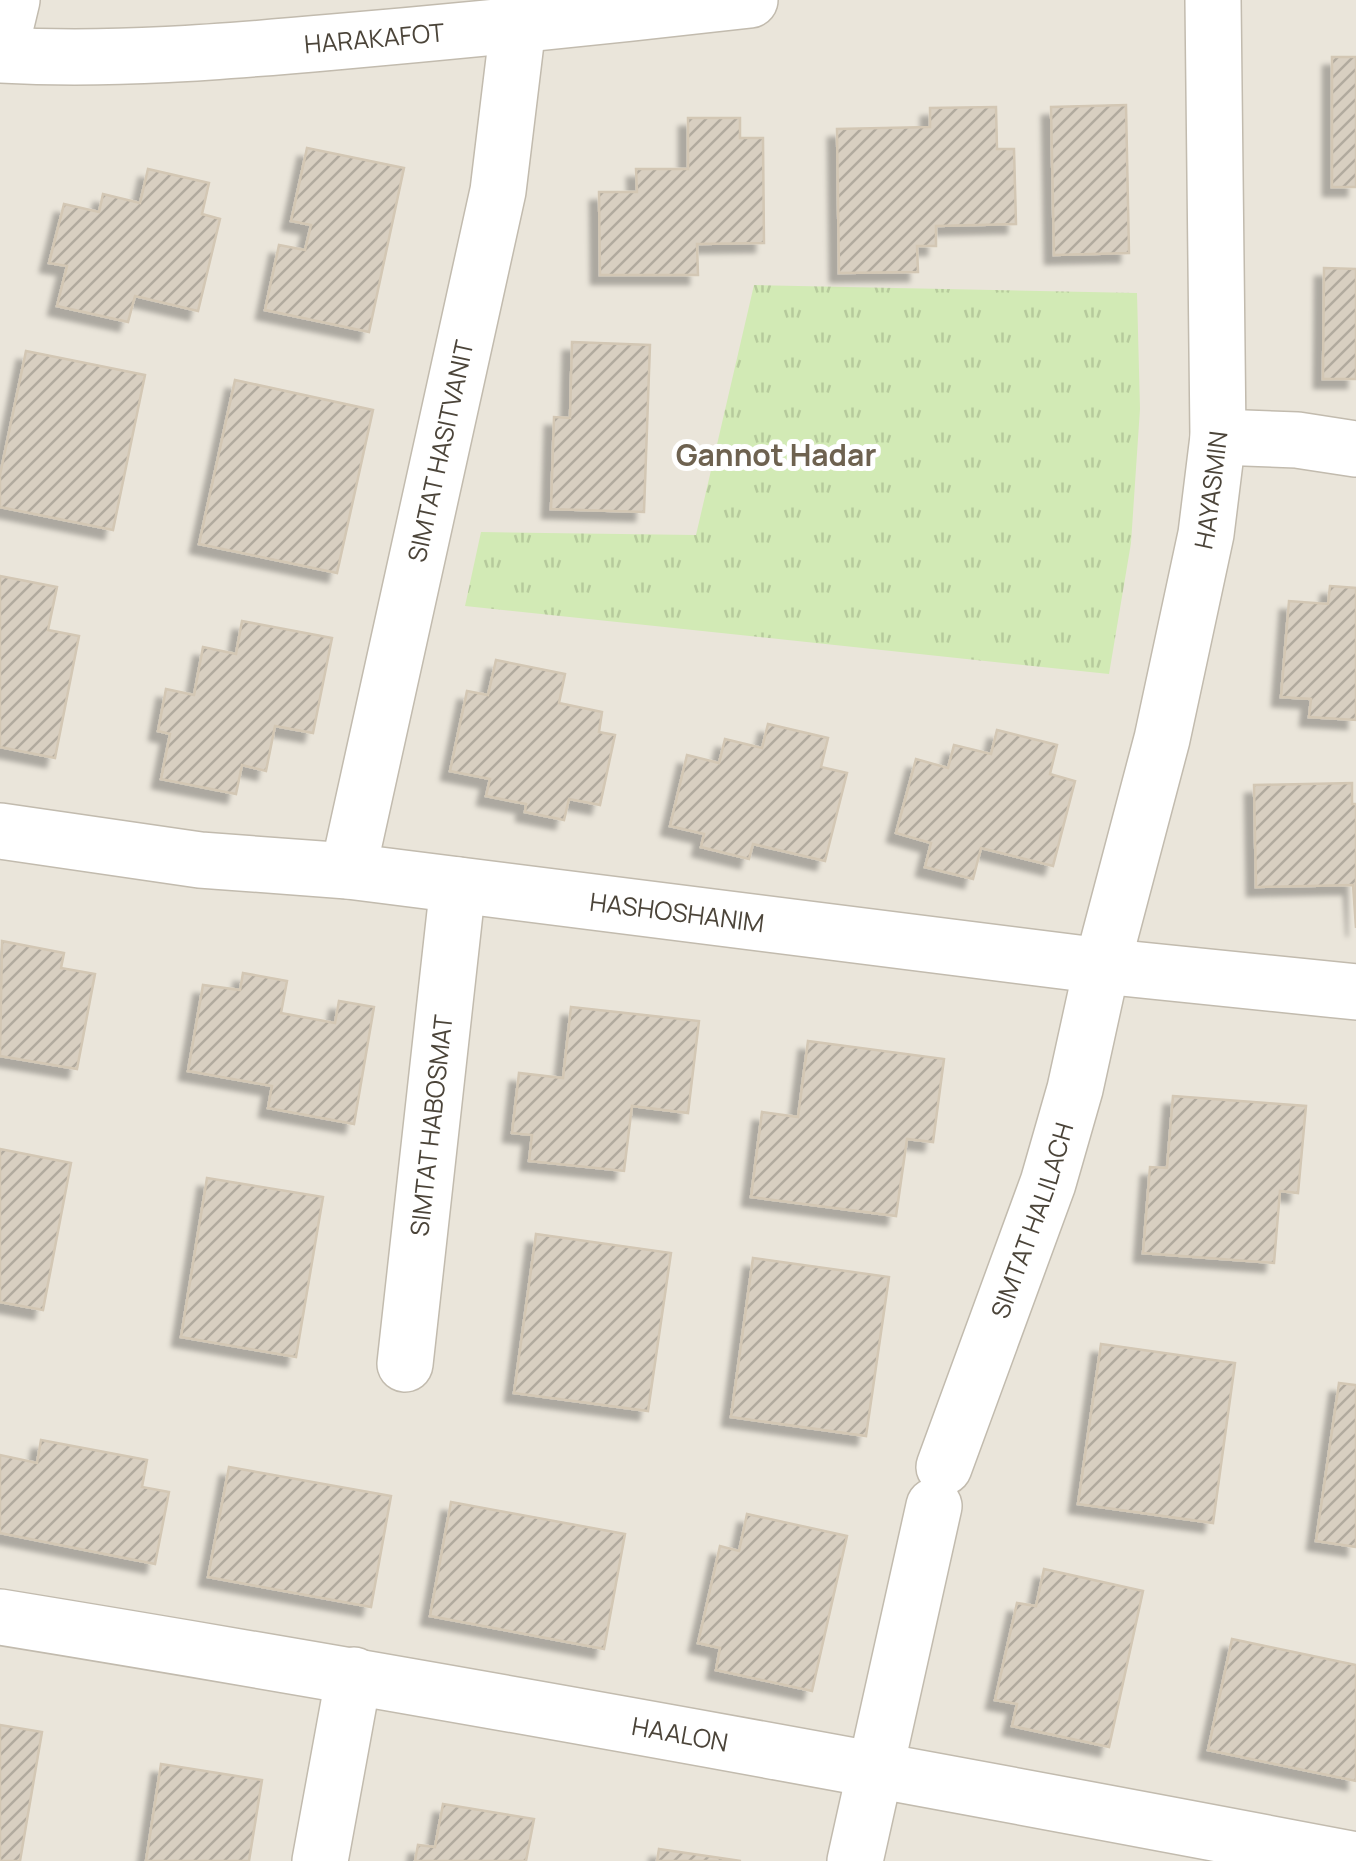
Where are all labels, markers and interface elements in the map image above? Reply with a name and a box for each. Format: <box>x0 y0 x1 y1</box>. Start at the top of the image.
street label: HARAKAFOT <box>303 14 446 62</box>
street label: SIMTAT HASITVANIT <box>399 337 482 565</box>
street label: HAYASMIN <box>1185 429 1236 552</box>
district label: Gannot Hadar <box>676 434 876 475</box>
street label: HASHOSHANIM <box>588 884 766 940</box>
street label: SIMTAT HABOSMAT <box>401 1013 461 1238</box>
street label: SIMTAT HALILACH <box>982 1118 1081 1323</box>
street label: HAALON <box>629 1708 731 1760</box>

